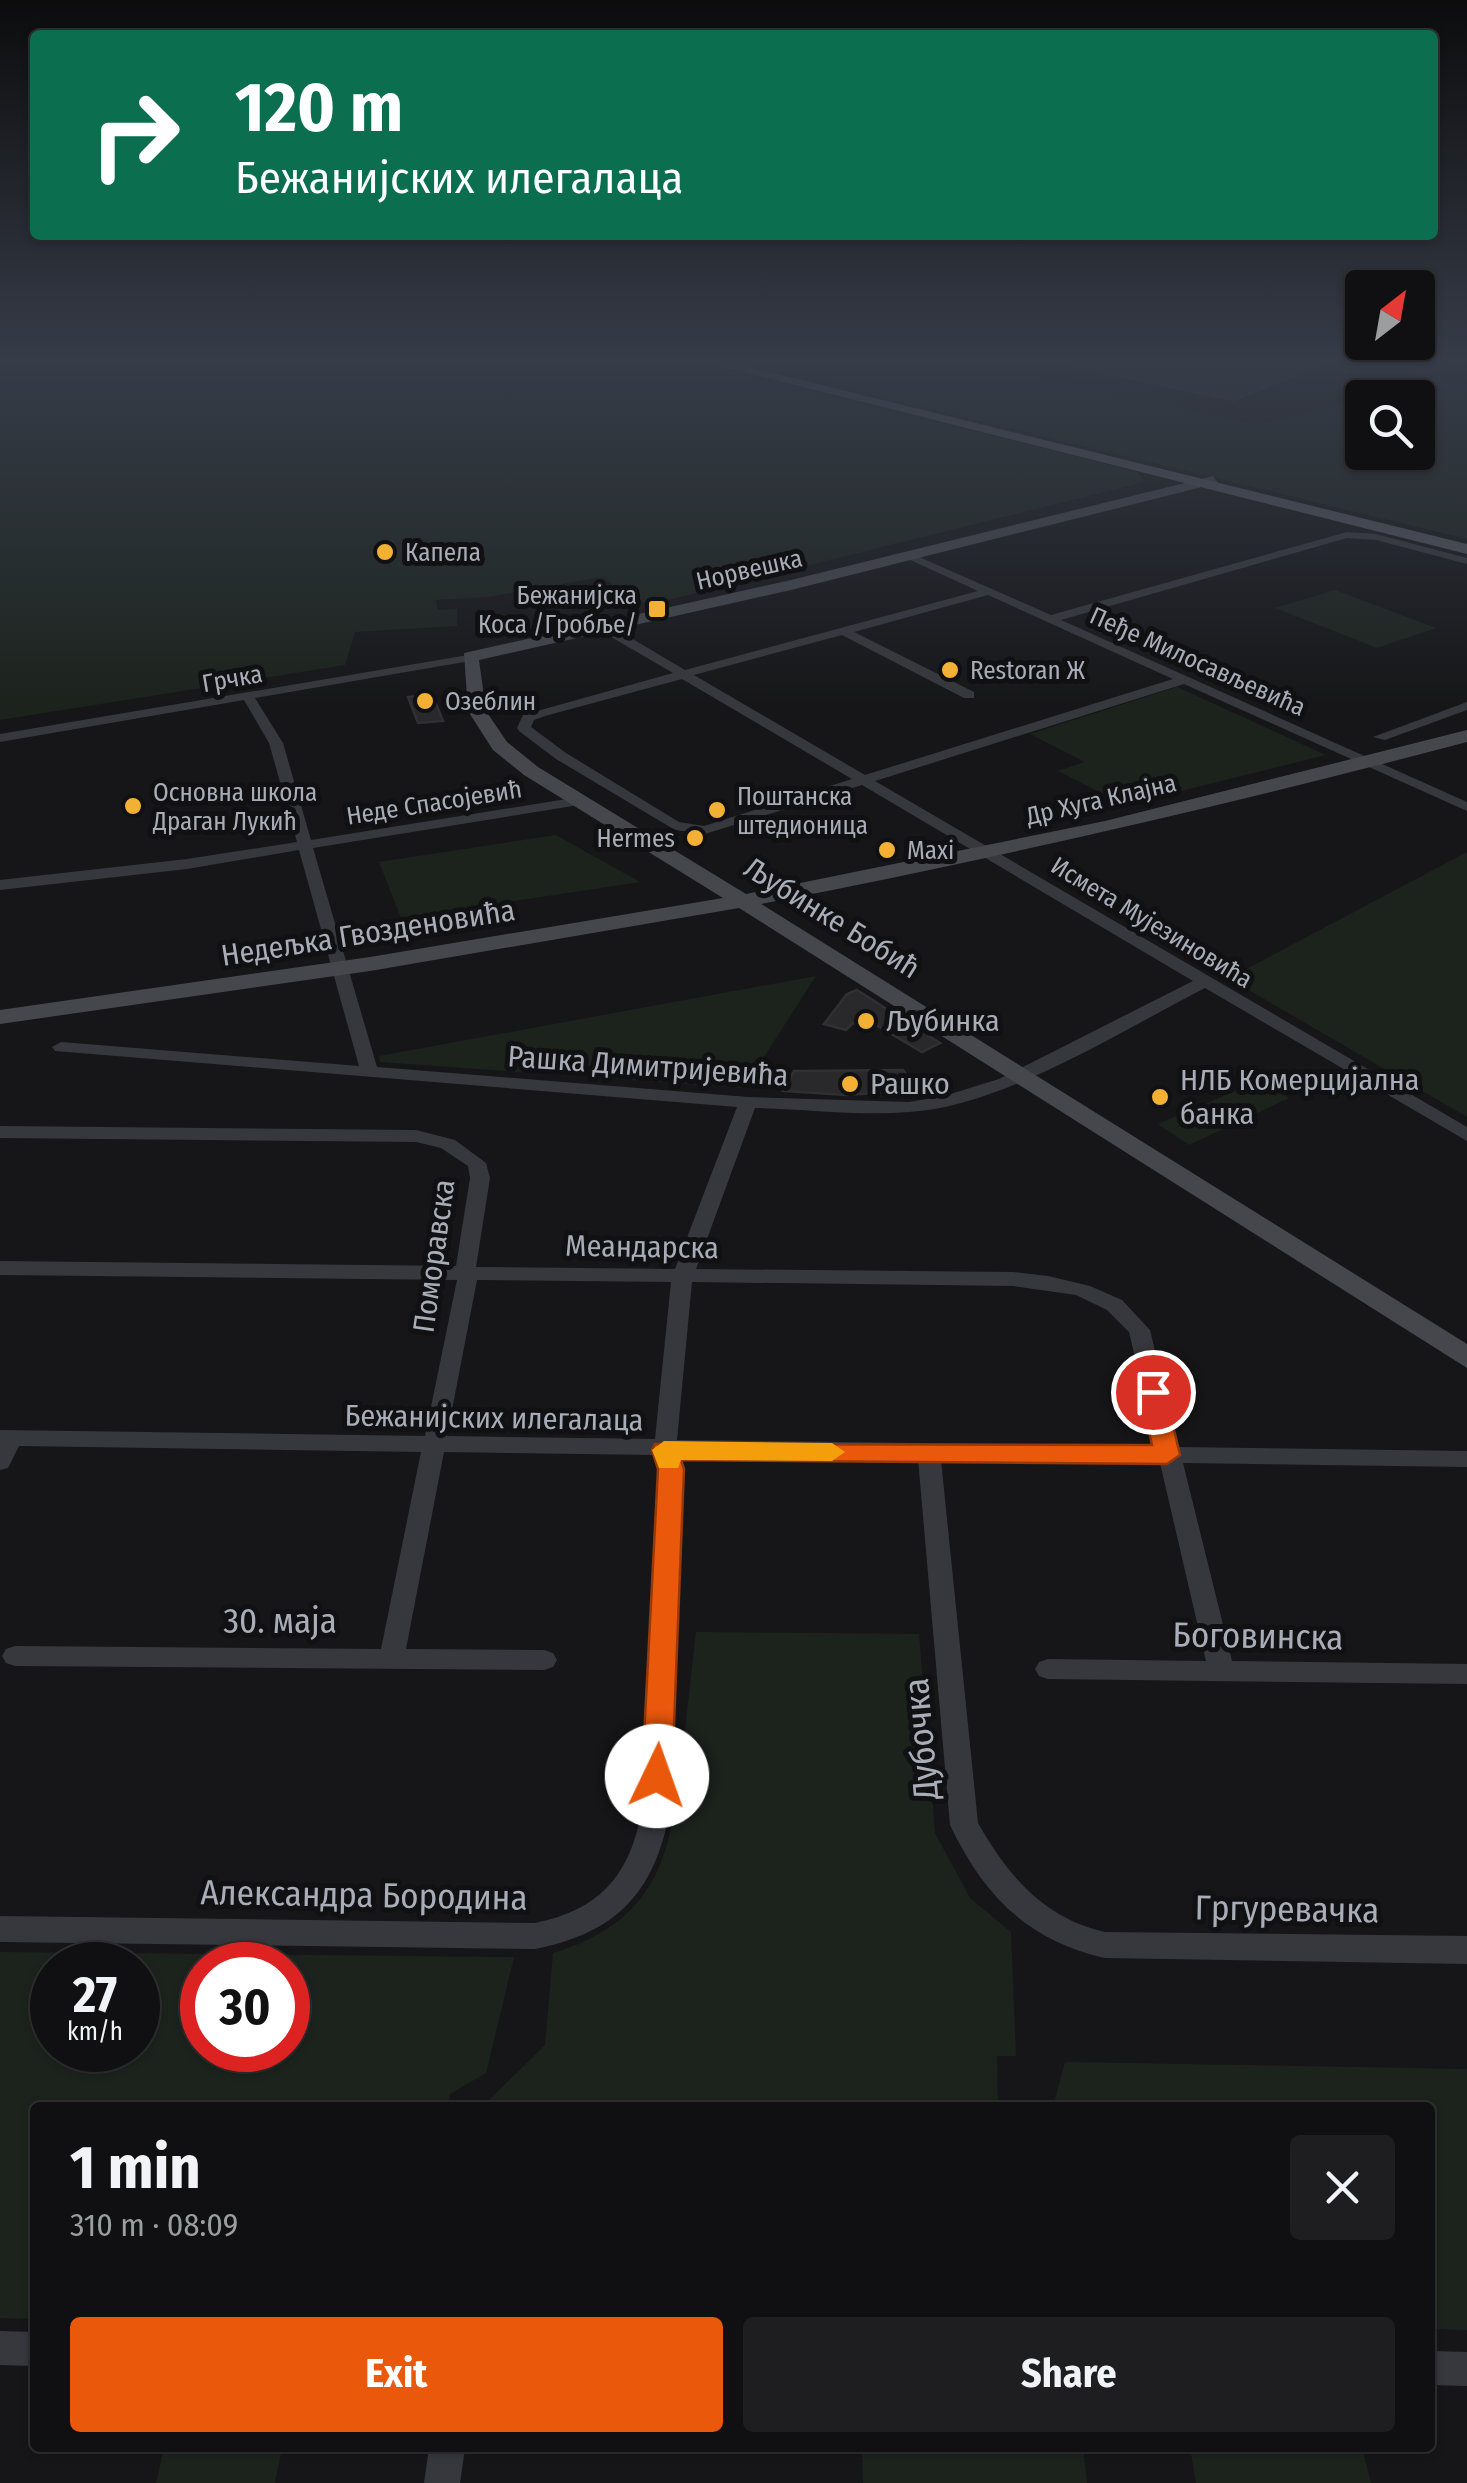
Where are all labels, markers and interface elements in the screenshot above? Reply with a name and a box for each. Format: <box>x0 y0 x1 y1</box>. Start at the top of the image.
text: 120 m <box>235 66 403 150</box>
icon: right <box>70 70 200 200</box>
text: Бежанијских илегалаца <box>235 151 683 205</box>
north arrow <box>1345 270 1435 360</box>
map controls <box>1345 270 1435 470</box>
button: search <box>1345 380 1435 470</box>
place label: Капела <box>405 538 481 568</box>
marker: Капела <box>374 541 396 563</box>
street label: Норвешка <box>693 543 805 597</box>
place label: Бежанијска Коса /Гробље/ <box>478 581 637 640</box>
marker: Бежанијска Коса /Гробље/ <box>646 598 668 620</box>
street label: Пеђе Милосављевића <box>1085 601 1310 723</box>
place label: Restoran Ж <box>970 656 1085 686</box>
street label: Грчка <box>200 659 265 699</box>
marker: Restoran Ж <box>939 659 961 681</box>
place label: Озеблин <box>445 687 536 717</box>
marker: Озеблин <box>414 690 436 712</box>
street label: Др Хуга Клајна <box>1022 768 1179 832</box>
street label: Неде Спасојевић <box>344 774 524 832</box>
place label: Основна школа Драган Лукић <box>152 778 317 837</box>
place label: Поштанска штедионица <box>737 782 868 841</box>
marker: Основна школа Драган Лукић <box>122 795 144 817</box>
marker: Поштанска штедионица <box>706 799 728 821</box>
place label: Hermes <box>597 824 675 854</box>
marker: Hermes <box>684 827 706 849</box>
place label: Maxi <box>907 836 954 866</box>
marker: Maxi <box>876 839 898 861</box>
street label: Љубинке Бобић <box>738 850 926 986</box>
street label: Исмета Мујезиновића <box>1045 851 1258 995</box>
street label: Недељка Гвозденовића <box>219 892 517 974</box>
place label: Љубинка <box>886 1003 1000 1039</box>
marker: Љубинка <box>855 1010 877 1032</box>
street label: Рашка Димитријевића <box>506 1038 790 1094</box>
place label: НЛБ Комерцијална банка <box>1180 1062 1419 1132</box>
place label: Рашко <box>870 1066 950 1102</box>
marker: Рашко <box>839 1073 861 1095</box>
marker: НЛБ Комерцијална банка <box>1149 1086 1171 1108</box>
street label: Поморавска <box>405 1177 463 1335</box>
street label: Меандарска <box>565 1228 719 1266</box>
pin <box>1111 1350 1196 1435</box>
icon: arrive <box>1126 1365 1181 1420</box>
street label: Бежанијских илегалаца <box>344 1397 644 1439</box>
street label: 30. маја <box>223 1600 337 1642</box>
street label: Боговинска <box>1172 1614 1344 1658</box>
street label: Дубочка <box>895 1676 947 1803</box>
position arrow <box>605 1724 709 1828</box>
street label: Александра Бородина <box>200 1871 528 1919</box>
street label: Гргуревачка <box>1194 1886 1380 1932</box>
speed limit sign: 30 <box>180 1942 310 2072</box>
text: 27 <box>73 1965 117 2025</box>
text: km/h <box>67 2017 123 2047</box>
text: 1 min <box>70 2132 201 2204</box>
button: close <box>1290 2135 1395 2240</box>
text: 310 m · 08:09 <box>70 2206 238 2244</box>
button: Exit <box>70 2317 723 2432</box>
button: Share <box>743 2317 1395 2432</box>

